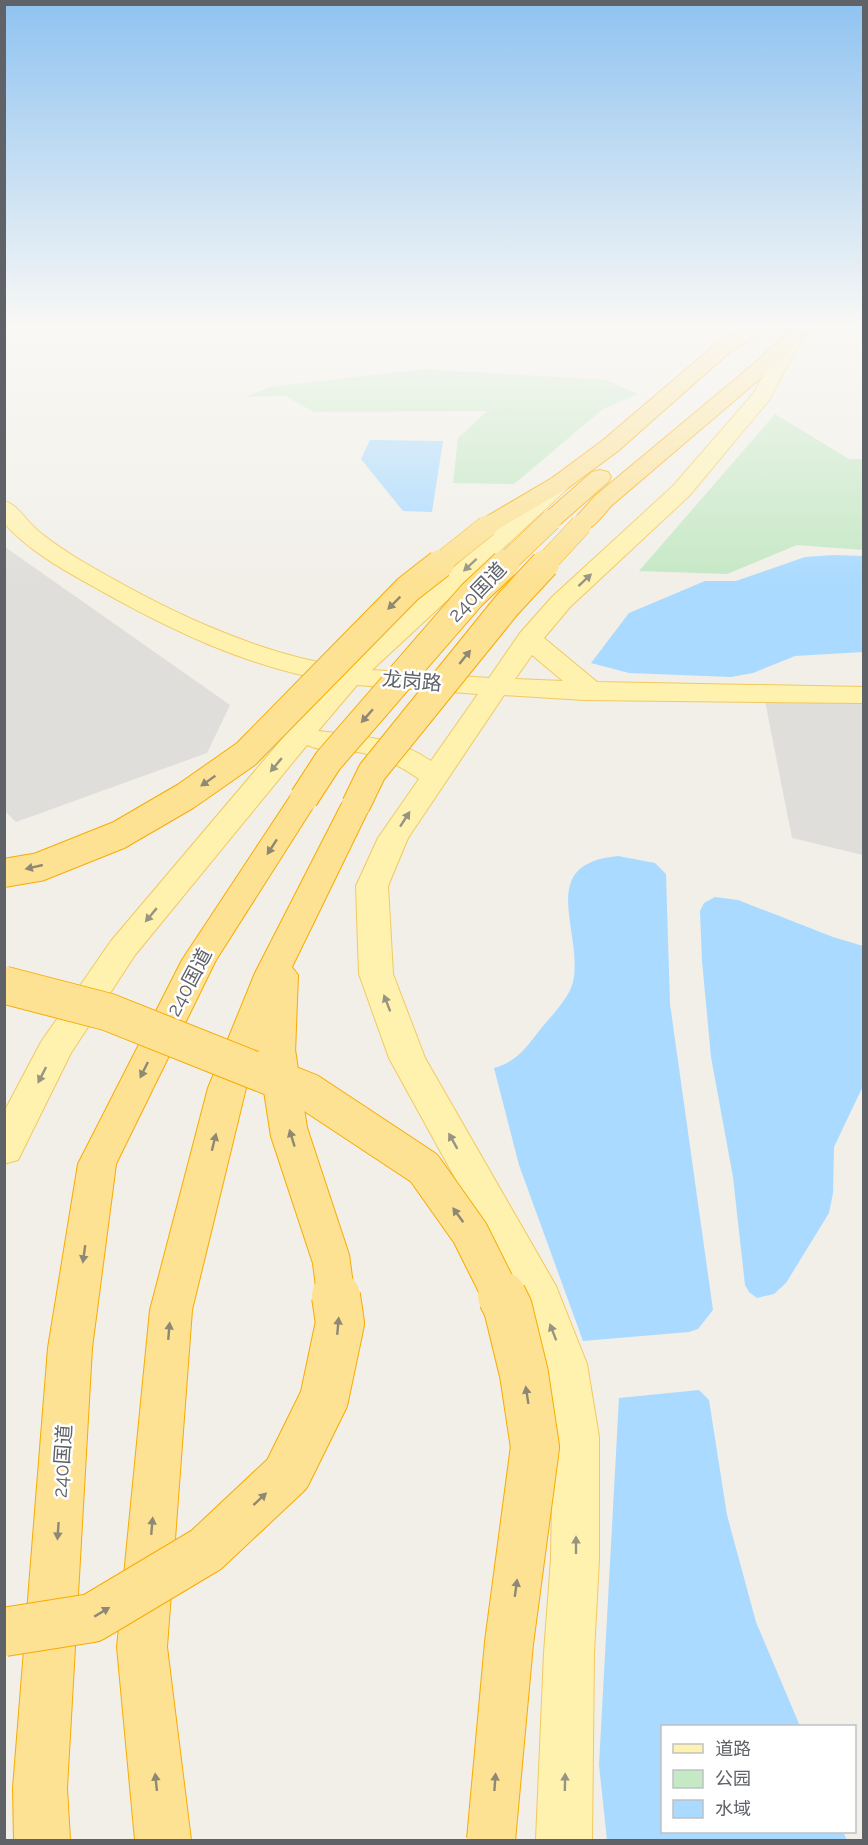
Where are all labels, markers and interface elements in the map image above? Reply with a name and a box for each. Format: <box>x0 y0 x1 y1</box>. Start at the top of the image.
street label: 240国道 <box>443 557 511 627</box>
one-way arrow <box>464 558 478 572</box>
one-way arrow <box>578 573 592 587</box>
one-way arrow <box>387 596 401 610</box>
one-way arrow <box>458 649 471 665</box>
street label: 龙岗路 <box>381 666 443 696</box>
one-way arrow <box>361 708 374 723</box>
one-way arrow <box>270 757 283 772</box>
one-way arrow <box>200 775 216 787</box>
one-way arrow <box>399 811 411 827</box>
one-way arrow <box>267 839 278 855</box>
one-way arrow <box>25 863 43 873</box>
one-way arrow <box>145 907 158 923</box>
street label: 240国道 <box>161 944 217 1020</box>
one-way arrow <box>381 994 391 1012</box>
one-way arrow <box>139 1062 148 1079</box>
one-way arrow <box>37 1067 46 1084</box>
one-way arrow <box>287 1129 296 1147</box>
one-way arrow <box>448 1132 458 1149</box>
one-way arrow <box>209 1133 219 1151</box>
one-way arrow <box>452 1208 464 1224</box>
one-way arrow <box>80 1244 89 1263</box>
one-way arrow <box>333 1317 343 1336</box>
one-way arrow <box>164 1322 174 1341</box>
one-way arrow <box>547 1323 557 1341</box>
one-way arrow <box>522 1386 531 1405</box>
street label: 240国道 <box>47 1423 77 1499</box>
one-way arrow <box>253 1493 267 1507</box>
one-way arrow <box>147 1516 157 1535</box>
one-way arrow <box>53 1522 62 1541</box>
one-way arrow <box>571 1536 580 1555</box>
one-way arrow <box>511 1579 521 1598</box>
one-way arrow <box>94 1607 111 1617</box>
legend <box>661 1725 856 1833</box>
text: 道路 <box>715 1738 751 1759</box>
text: 公园 <box>715 1768 751 1789</box>
one-way arrow <box>152 1773 161 1792</box>
one-way arrow <box>490 1773 500 1792</box>
one-way arrow <box>560 1773 570 1792</box>
text: 水域 <box>715 1798 751 1819</box>

